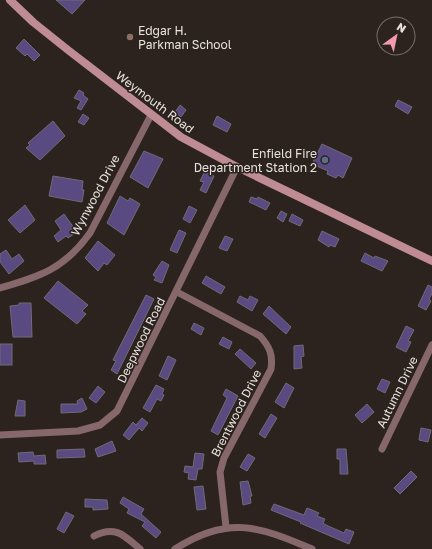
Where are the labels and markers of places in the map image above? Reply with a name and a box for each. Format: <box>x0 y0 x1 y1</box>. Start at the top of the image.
place label: Edgar H. Parkman School <box>138 23 232 52</box>
marker: Edgar H. Parkman School <box>125 32 135 42</box>
place label: Enfield Fire Department Station 2 <box>194 146 317 175</box>
marker: Enfield Fire Department Station 2 <box>320 155 330 165</box>

